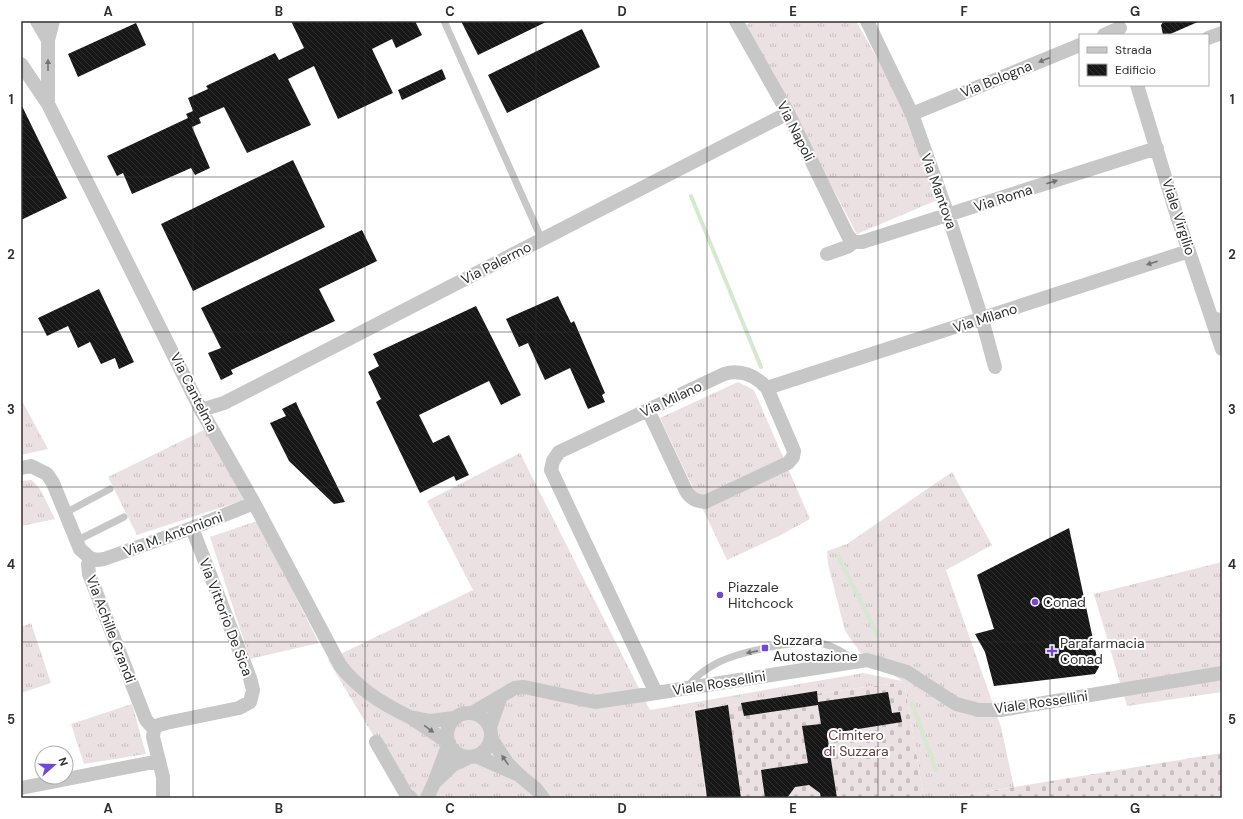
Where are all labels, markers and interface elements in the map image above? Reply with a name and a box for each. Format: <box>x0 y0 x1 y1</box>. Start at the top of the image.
text: A <box>103 3 113 20</box>
text: B <box>275 3 283 20</box>
text: C <box>445 3 455 20</box>
text: D <box>617 3 627 20</box>
text: E <box>789 3 797 20</box>
text: F <box>960 3 968 20</box>
text: G <box>1130 3 1140 20</box>
legend <box>1079 34 1209 86</box>
text: Strada <box>1115 42 1152 58</box>
street label: Via Bologna <box>958 57 1034 101</box>
one-way arrow <box>1037 57 1049 63</box>
one-way arrow <box>45 58 51 71</box>
text: Edificio <box>1115 62 1156 78</box>
text: 1 <box>9 91 13 108</box>
text: 1 <box>1230 91 1234 108</box>
street label: Via Napoli <box>773 98 819 164</box>
street label: Via Mantova <box>917 151 961 231</box>
street label: Viale Virgilio <box>1158 177 1200 257</box>
one-way arrow <box>1047 178 1059 184</box>
street label: Via Roma <box>972 180 1034 216</box>
street label: Via Palermo <box>458 238 534 288</box>
text: 2 <box>7 246 15 263</box>
text: 2 <box>1228 246 1236 263</box>
one-way arrow <box>1146 260 1158 266</box>
street label: Via Milano <box>951 299 1019 337</box>
street label: Via Cantelma <box>166 350 222 434</box>
street label: Via Milano <box>637 377 705 421</box>
text: 3 <box>7 401 15 418</box>
text: 3 <box>1228 401 1236 418</box>
street label: Via M. Antonioni <box>121 508 225 560</box>
street label: Via Vittorio De Sica <box>195 555 257 679</box>
text: 4 <box>7 556 15 573</box>
text: 4 <box>1228 556 1236 573</box>
street label: Via Achille Grandi <box>82 573 140 685</box>
place label: Piazzale Hitchcock <box>728 578 794 612</box>
marker: Piazzale Hitchcock <box>715 590 725 600</box>
place label: Conad <box>1043 593 1086 611</box>
marker: Conad <box>1030 597 1040 607</box>
place label: Suzzara Autostazione <box>773 631 858 665</box>
place label: Parafarmacia Conad <box>1060 634 1145 668</box>
marker: Suzzara Autostazione <box>760 643 770 653</box>
marker: Parafarmacia Conad <box>1047 646 1057 656</box>
one-way arrow <box>746 649 758 655</box>
street label: Viale Rossellini <box>671 667 767 699</box>
street label: Viale Rossellini <box>993 687 1089 717</box>
text: 5 <box>7 711 15 728</box>
text: 5 <box>1228 711 1236 728</box>
one-way arrow <box>424 725 435 733</box>
park label: Cimitero di Suzzara <box>823 726 889 760</box>
north arrow <box>34 745 74 785</box>
one-way arrow <box>501 754 509 765</box>
text: N <box>55 755 71 768</box>
text: A <box>103 800 113 817</box>
text: B <box>275 800 283 817</box>
text: C <box>445 800 455 817</box>
text: D <box>617 800 627 817</box>
text: E <box>789 800 797 817</box>
text: F <box>960 800 968 817</box>
text: G <box>1130 800 1140 817</box>

